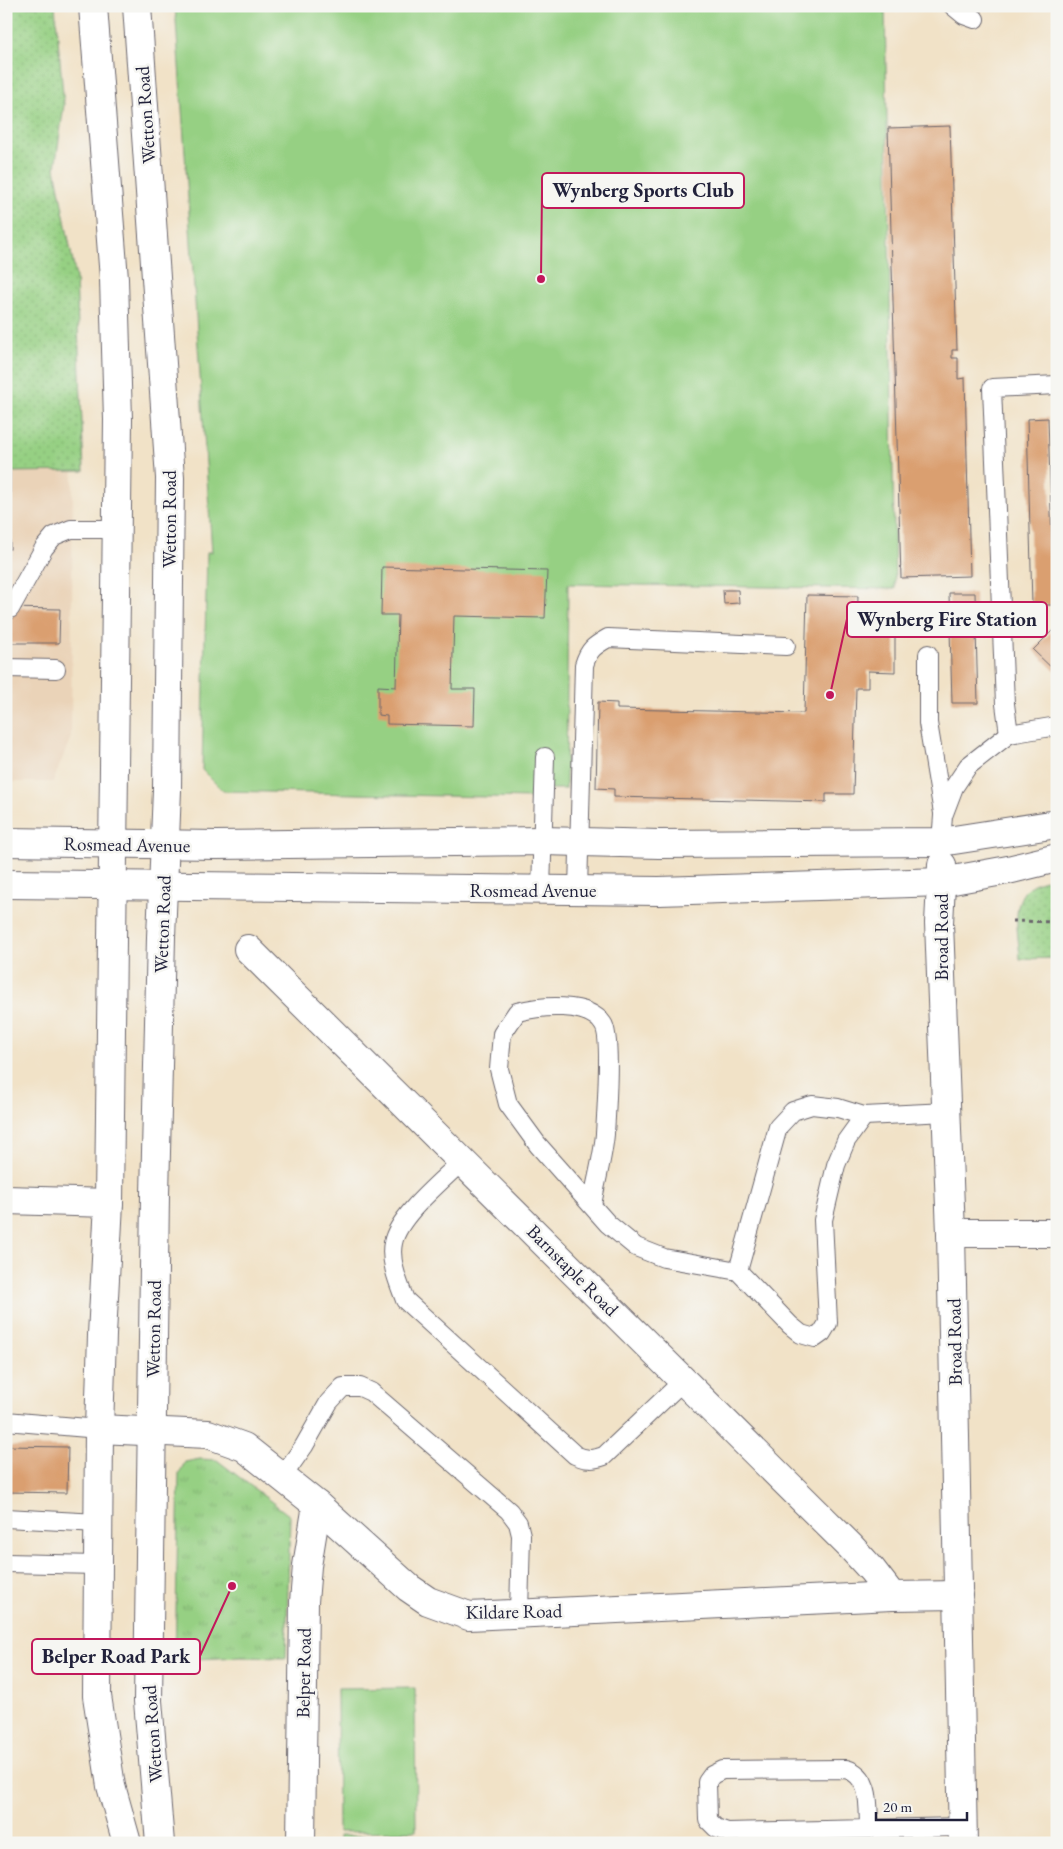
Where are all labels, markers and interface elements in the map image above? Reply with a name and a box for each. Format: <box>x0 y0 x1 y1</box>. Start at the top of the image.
street label: Wetton Road <box>130 65 161 165</box>
callout: Wynberg Sports Club <box>542 173 744 208</box>
text: Wynberg Sports Club <box>552 177 734 203</box>
street label: Wetton Road <box>157 470 182 568</box>
callout: Wynberg Fire Station <box>847 602 1047 637</box>
text: Wynberg Fire Station <box>857 606 1037 632</box>
street label: Rosmead Avenue <box>63 831 191 858</box>
street label: Wetton Road <box>148 874 177 973</box>
street label: Rosmead Avenue <box>470 878 596 903</box>
street label: Broad Road <box>929 893 954 981</box>
street label: Barnstaple Road <box>521 1219 624 1322</box>
street label: Wetton Road <box>140 1279 167 1378</box>
street label: Broad Road <box>941 1298 968 1386</box>
street label: Kildare Road <box>465 1598 563 1625</box>
street label: Belper Road <box>290 1627 317 1718</box>
callout: Belper Road Park <box>32 1639 200 1674</box>
text: Belper Road Park <box>42 1643 191 1669</box>
street label: Wetton Road <box>137 1684 168 1784</box>
scale bar <box>876 1789 967 1821</box>
text: 20 m <box>883 1797 912 1816</box>

